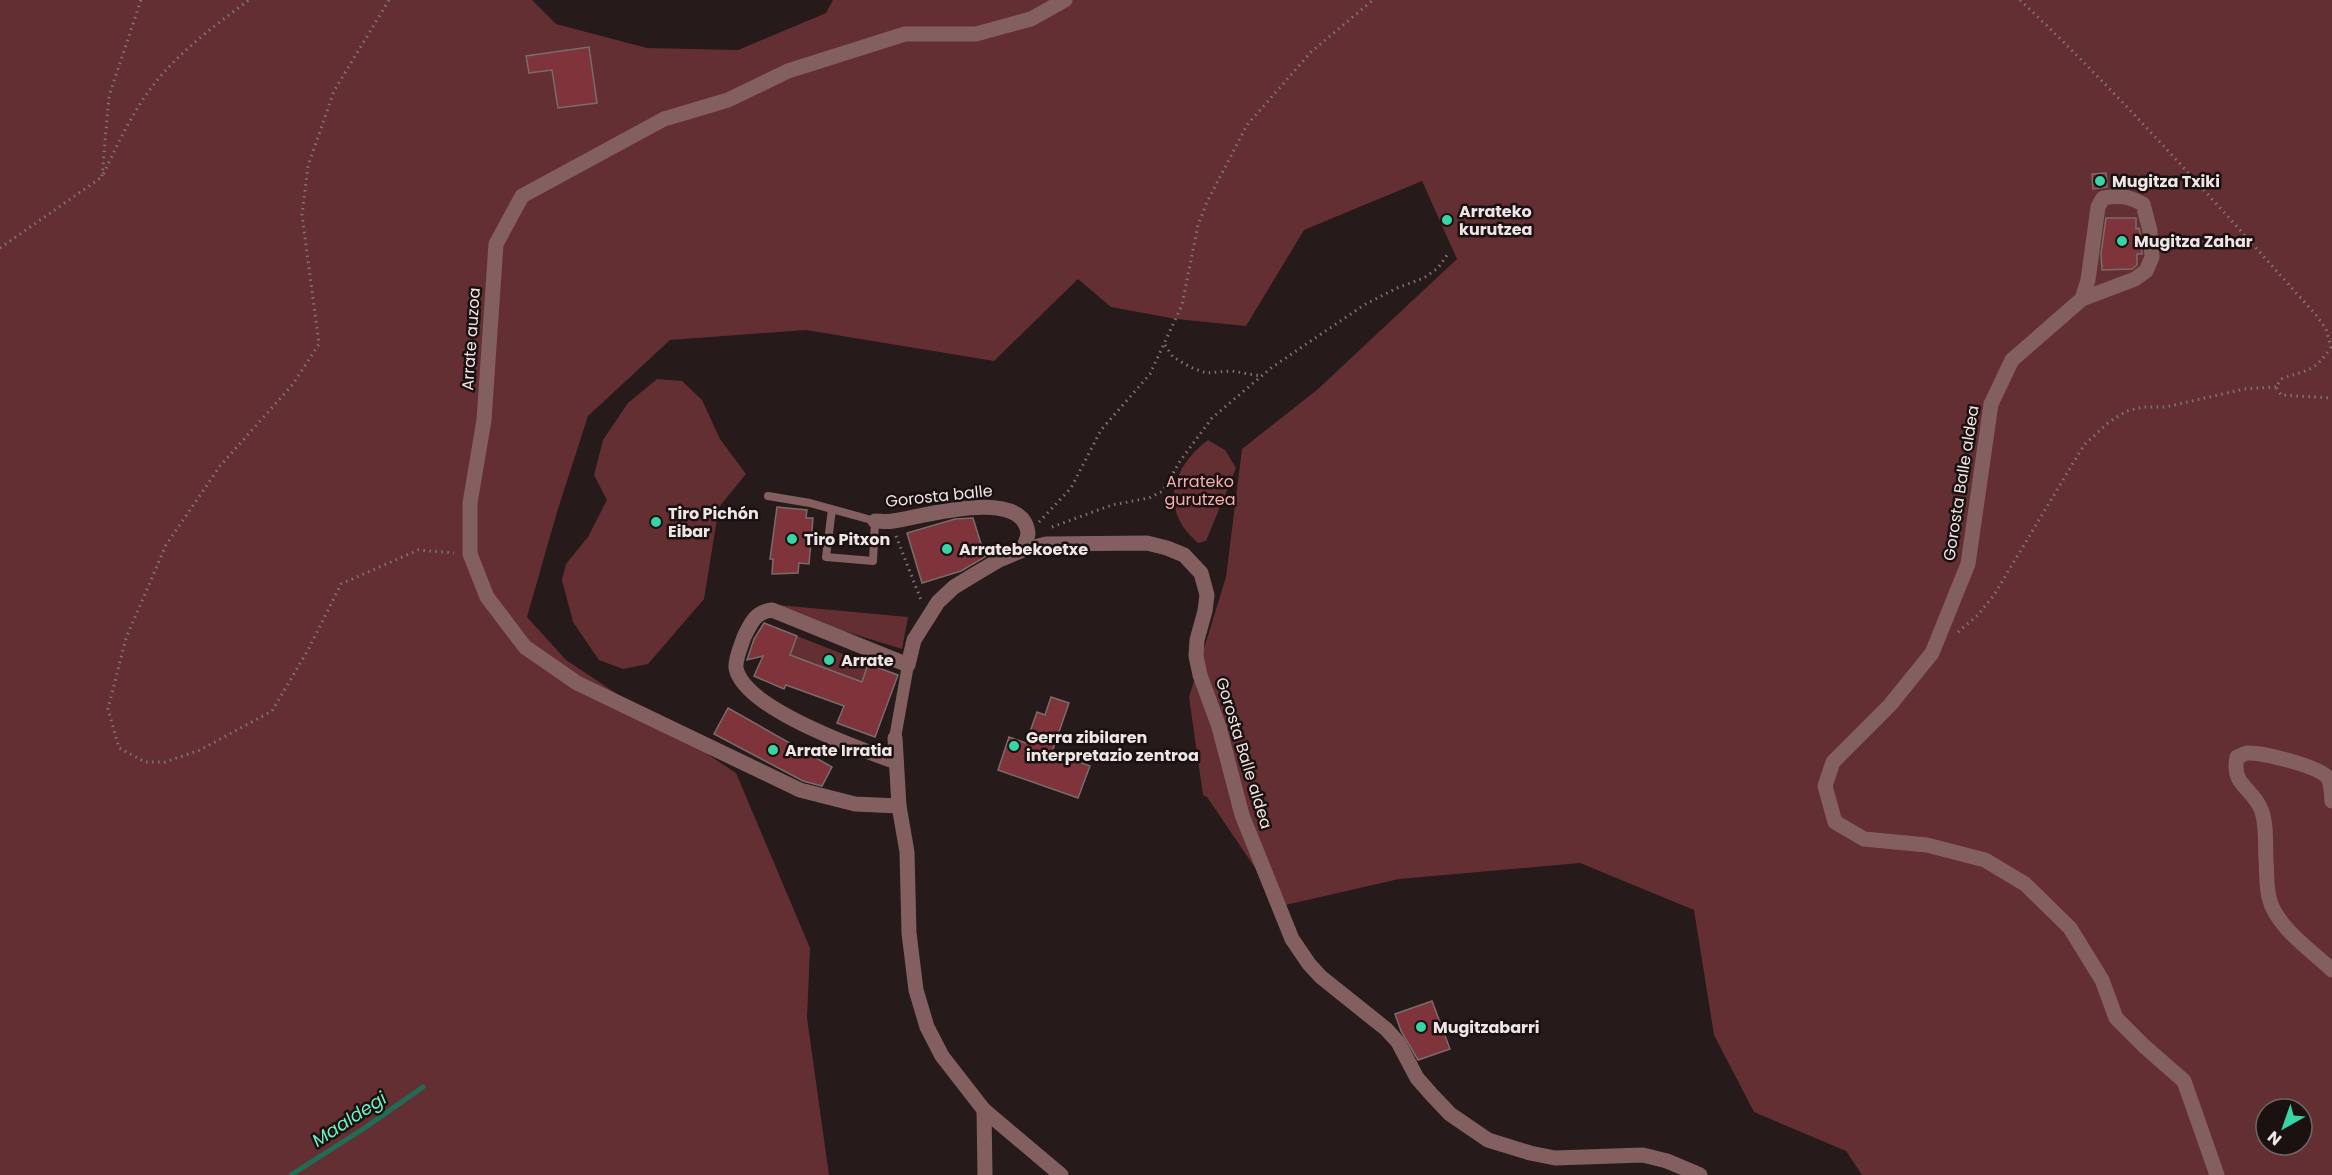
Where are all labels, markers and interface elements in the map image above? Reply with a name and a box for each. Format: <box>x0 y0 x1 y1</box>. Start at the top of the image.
place label: Mugitza Txiki <box>2112 170 2220 193</box>
marker: Mugitza Txiki <box>2093 174 2107 188</box>
place label: Arrateko kurutzea <box>1459 200 1532 241</box>
marker: Arrateko kurutzea <box>1440 213 1454 227</box>
place label: Mugitza Zahar <box>2134 230 2253 253</box>
marker: Mugitza Zahar <box>2115 234 2129 248</box>
street label: Arrate auzoa <box>456 287 486 391</box>
street label: Gorosta Balle aldea <box>1937 404 1985 562</box>
park label: Arrateko gurutzea <box>1164 470 1236 511</box>
street label: Gorosta balle <box>884 479 994 513</box>
place label: Tiro Pichón Eibar <box>668 502 759 543</box>
marker: Tiro Pichón Eibar <box>649 515 663 529</box>
place label: Tiro Pitxon <box>804 528 890 551</box>
marker: Tiro Pitxon <box>785 532 799 546</box>
place label: Arratebekoetxe <box>959 538 1088 561</box>
marker: Arratebekoetxe <box>940 542 954 556</box>
place label: Arrate <box>841 649 894 672</box>
marker: Arrate <box>822 653 836 667</box>
street label: Gorosta Balle aldea <box>1210 674 1278 832</box>
place label: Gerra zibilaren interpretazio zentroa <box>1026 726 1199 767</box>
place label: Arrate Irratia <box>785 739 892 762</box>
marker: Gerra zibilaren interpretazio zentroa <box>1007 739 1021 753</box>
marker: Arrate Irratia <box>766 743 780 757</box>
place label: Mugitzabarri <box>1433 1016 1540 1039</box>
marker: Mugitzabarri <box>1414 1020 1428 1034</box>
water label: Maaldegi <box>307 1085 392 1152</box>
north arrow <box>2254 1097 2314 1157</box>
text: N <box>2263 1125 2287 1151</box>

